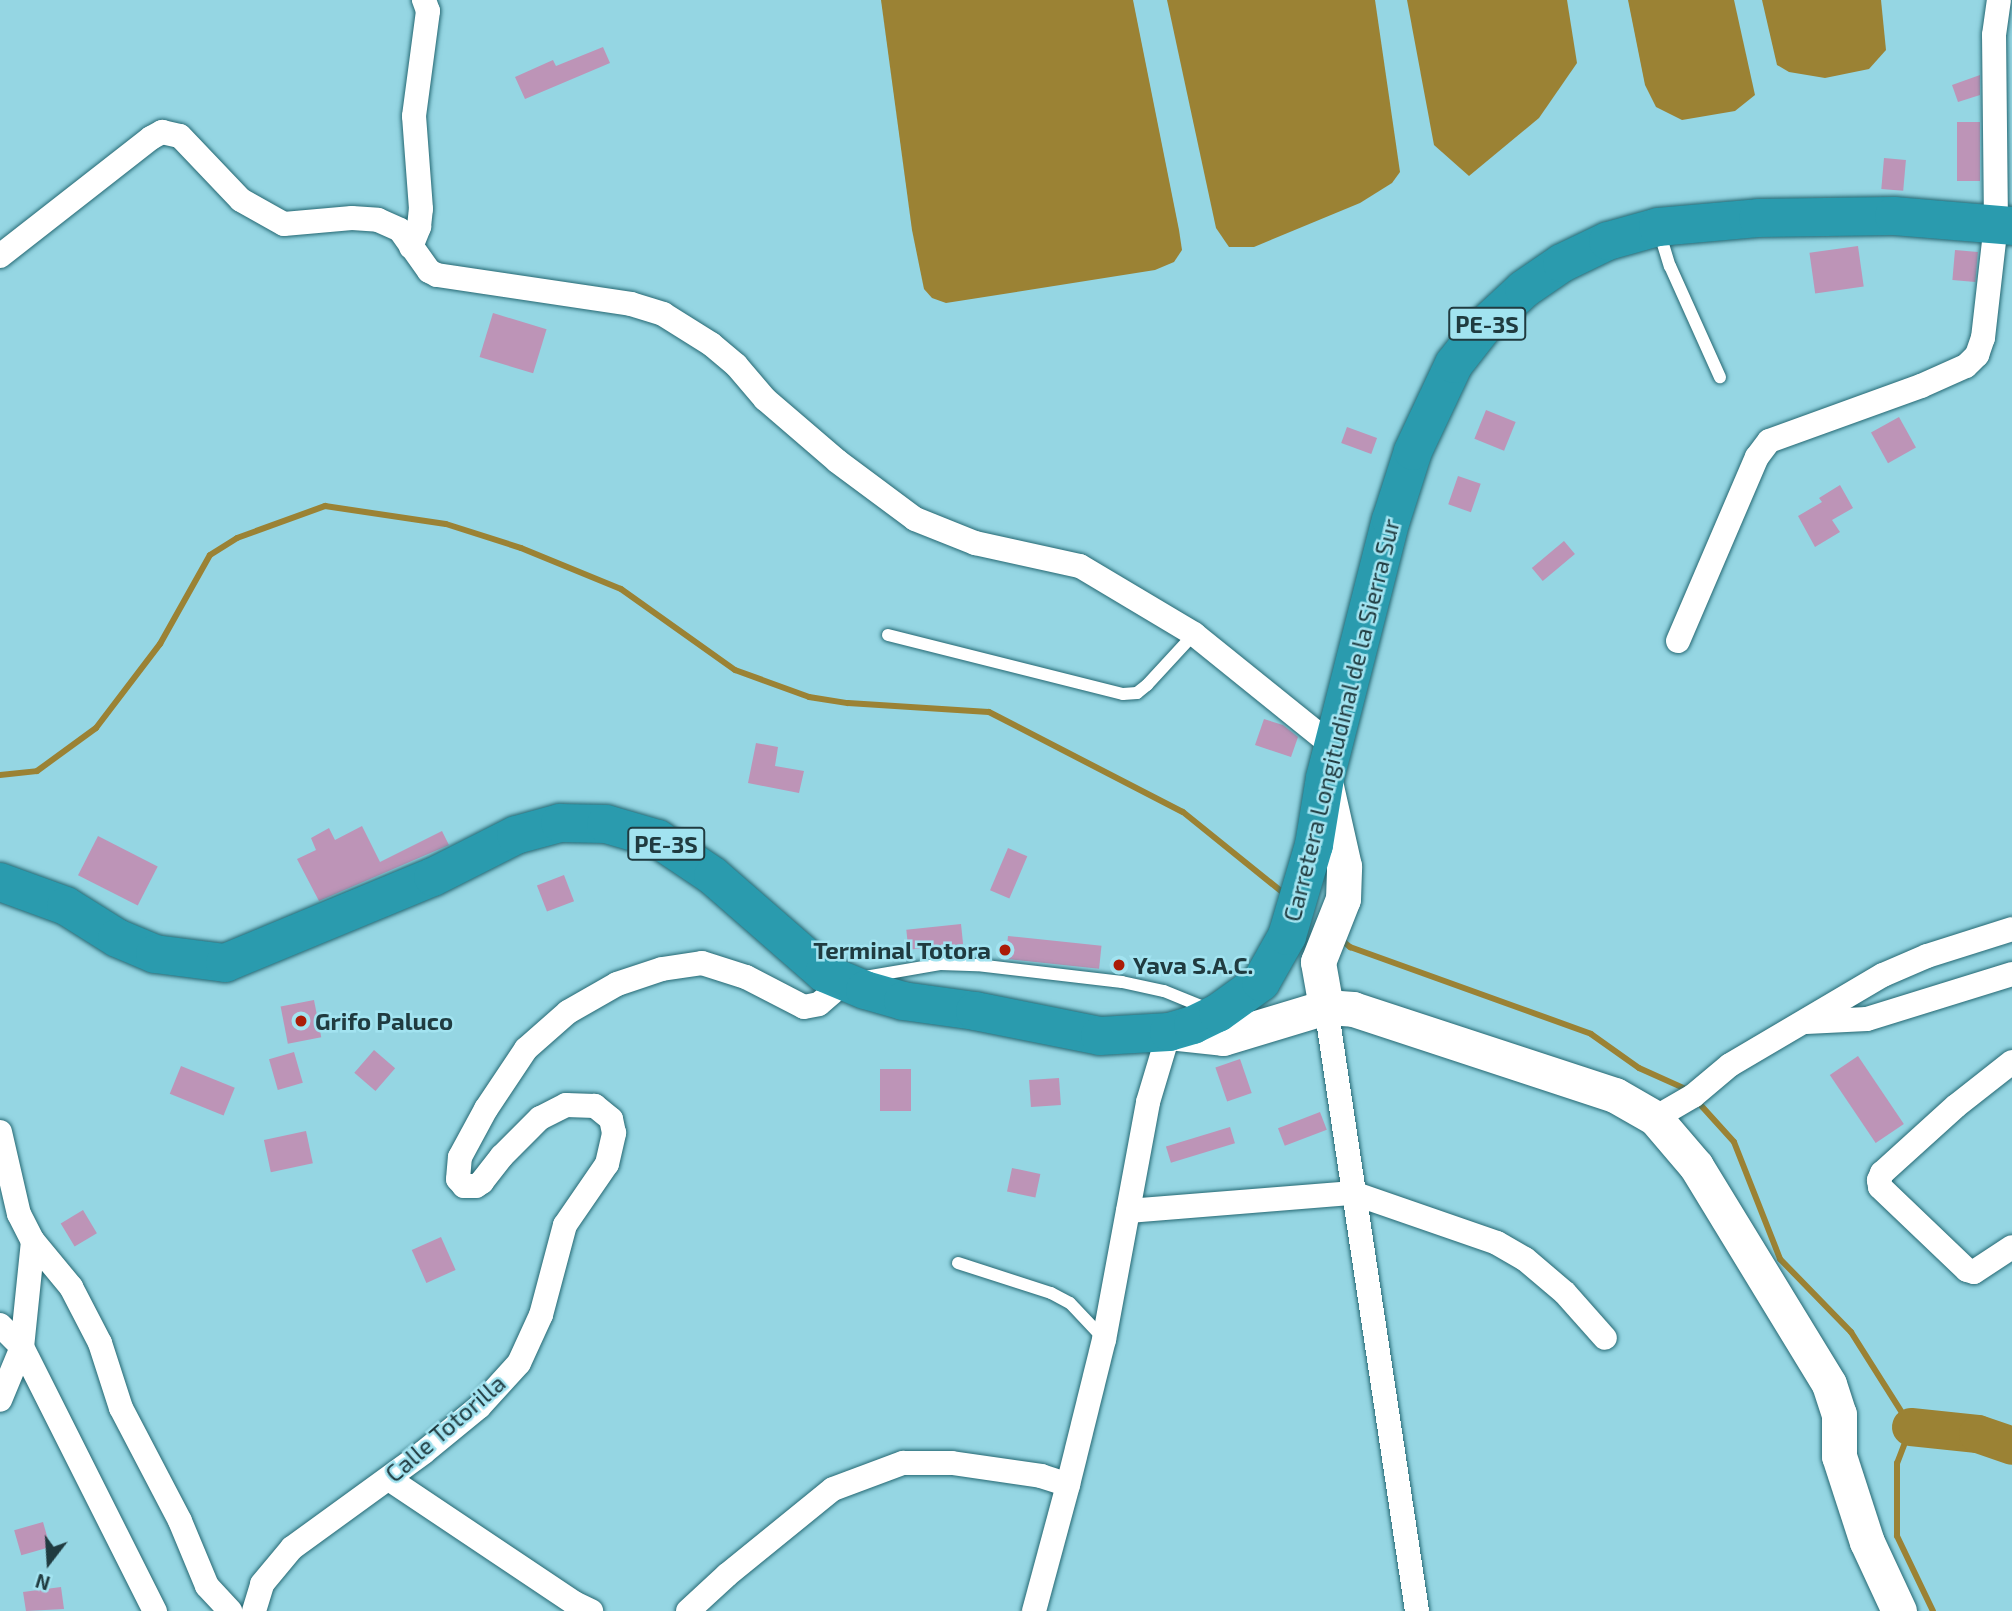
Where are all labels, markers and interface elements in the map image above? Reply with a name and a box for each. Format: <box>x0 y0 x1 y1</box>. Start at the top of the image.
road number: PE-3S <box>1447 304 1527 344</box>
street label: Carretera Longitudinal de la Sierra Sur <box>1277 515 1405 925</box>
road number: PE-3S <box>626 824 706 864</box>
place label: Terminal Totora <box>812 936 991 964</box>
marker: Terminal Totora <box>997 942 1013 958</box>
place label: Yava S.A.C. <box>1133 951 1253 979</box>
marker: Yava S.A.C. <box>1111 957 1127 973</box>
place label: Grifo Paluco <box>315 1007 453 1035</box>
marker: Grifo Paluco <box>293 1013 309 1029</box>
street label: Calle Totorilla <box>379 1368 511 1488</box>
north arrow <box>14 1527 84 1597</box>
text: N <box>33 1570 53 1596</box>

